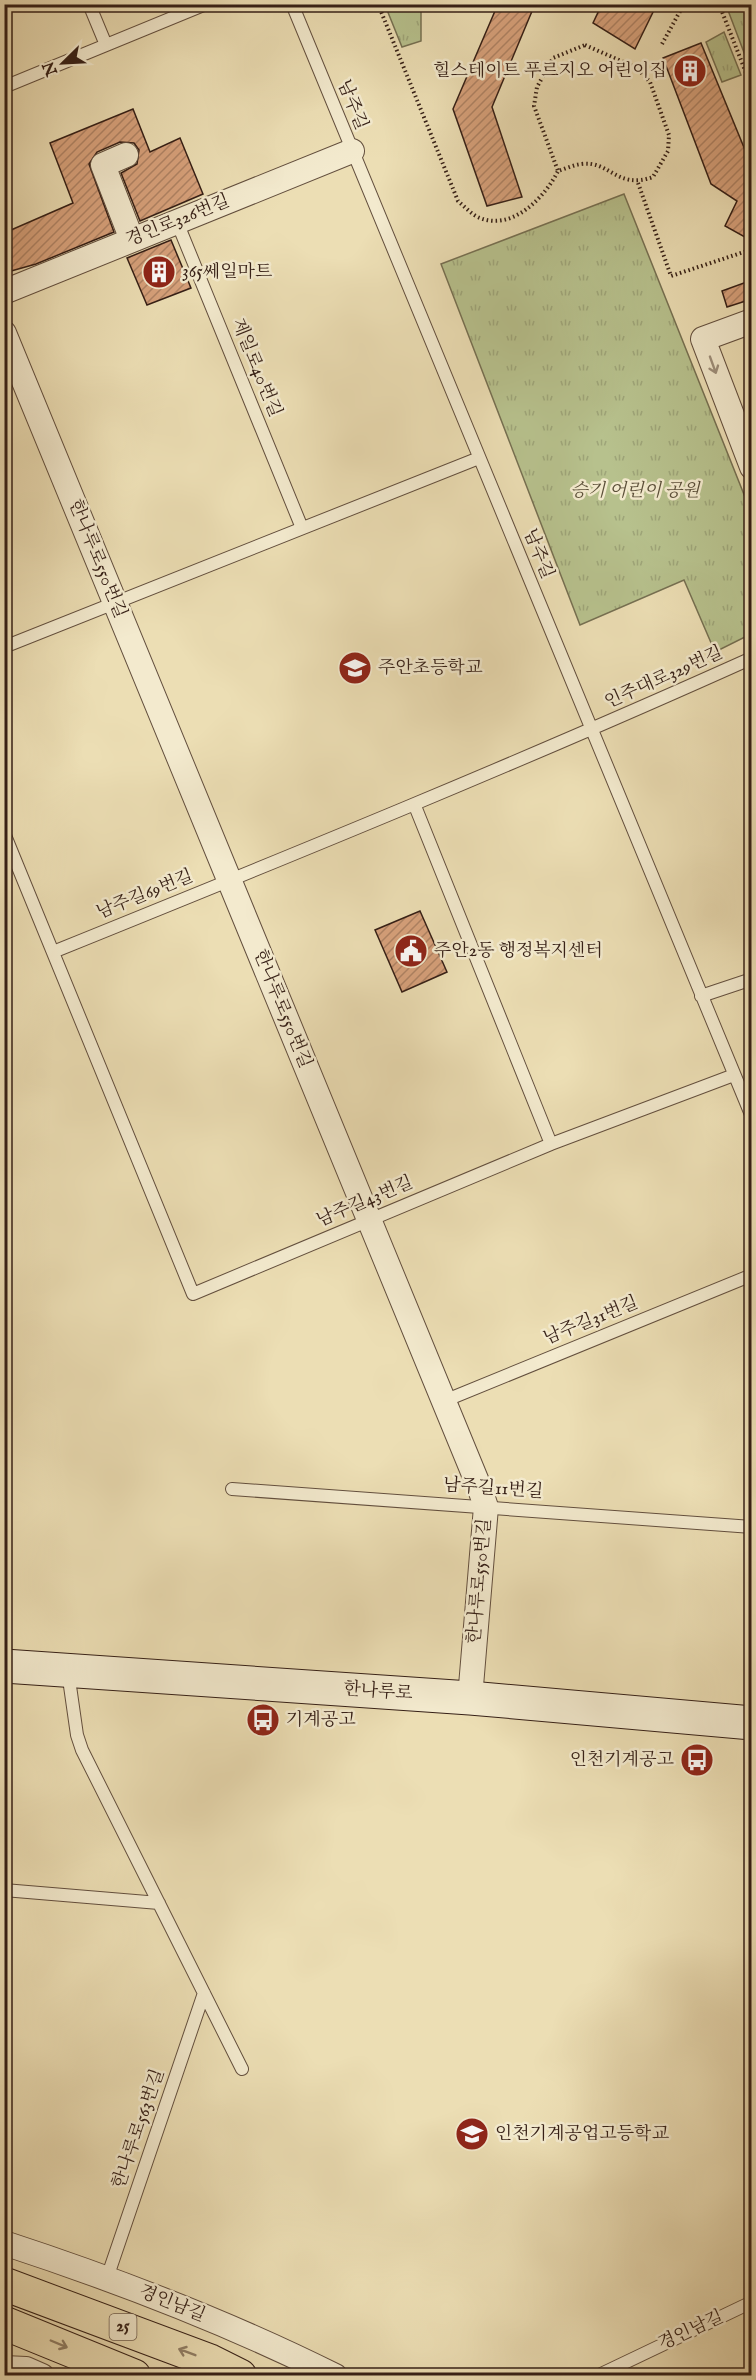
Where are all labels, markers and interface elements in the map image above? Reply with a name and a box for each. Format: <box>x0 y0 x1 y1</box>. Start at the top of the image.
north arrow <box>33 33 93 93</box>
building icon: 힐스테이트 푸르지오 어린이집 <box>672 53 708 89</box>
text: N <box>39 58 63 80</box>
place label: 힐스테이트 푸르지오 어린이집 <box>433 60 667 83</box>
street label: 남주길 <box>332 77 372 133</box>
street label: 경인로326번길 <box>123 190 233 252</box>
building icon: 365쎄일마트 <box>141 254 177 290</box>
place label: 365쎄일마트 <box>182 261 273 284</box>
street label: 제일로40번길 <box>226 315 286 421</box>
one-way arrow <box>708 355 719 374</box>
park label: 승기 어린이 공원 <box>570 480 701 503</box>
street label: 한나루로550번길 <box>63 496 131 622</box>
street label: 남주길 <box>518 526 558 582</box>
street label: 인주대로329번길 <box>601 642 727 714</box>
school or university icon: 주안초등학교 <box>337 650 373 686</box>
place label: 주안초등학교 <box>378 657 483 680</box>
street label: 남주길69번길 <box>93 865 197 925</box>
public building icon: 주안2동 행정복지센터 <box>393 933 429 969</box>
place label: 주안2동 행정복지센터 <box>434 940 603 963</box>
street label: 한나루로550번길 <box>248 946 316 1072</box>
street label: 남주길43번길 <box>313 1171 417 1233</box>
street label: 남주길31번길 <box>540 1292 642 1350</box>
street label: 남주길11번길 <box>442 1474 544 1504</box>
street label: 한나루로550번길 <box>463 1517 497 1645</box>
street label: 한나루로 <box>343 1678 413 1706</box>
bus stop icon: 기계공고 <box>245 1702 281 1738</box>
place label: 기계공고 <box>286 1709 356 1732</box>
bus stop icon: 인천기계공고 <box>679 1742 715 1778</box>
place label: 인천기계공고 <box>570 1749 675 1772</box>
street label: 한나루로563번길 <box>108 2066 170 2192</box>
school or university icon: 인천기계공업고등학교 <box>454 2116 490 2152</box>
place label: 인천기계공업고등학교 <box>495 2123 669 2146</box>
street label: 경인남길 <box>135 2280 209 2328</box>
street label: 경인남길 <box>655 2306 727 2356</box>
road number: 25 <box>110 2314 136 2340</box>
one-way arrow <box>49 2339 68 2350</box>
one-way arrow <box>178 2346 196 2357</box>

